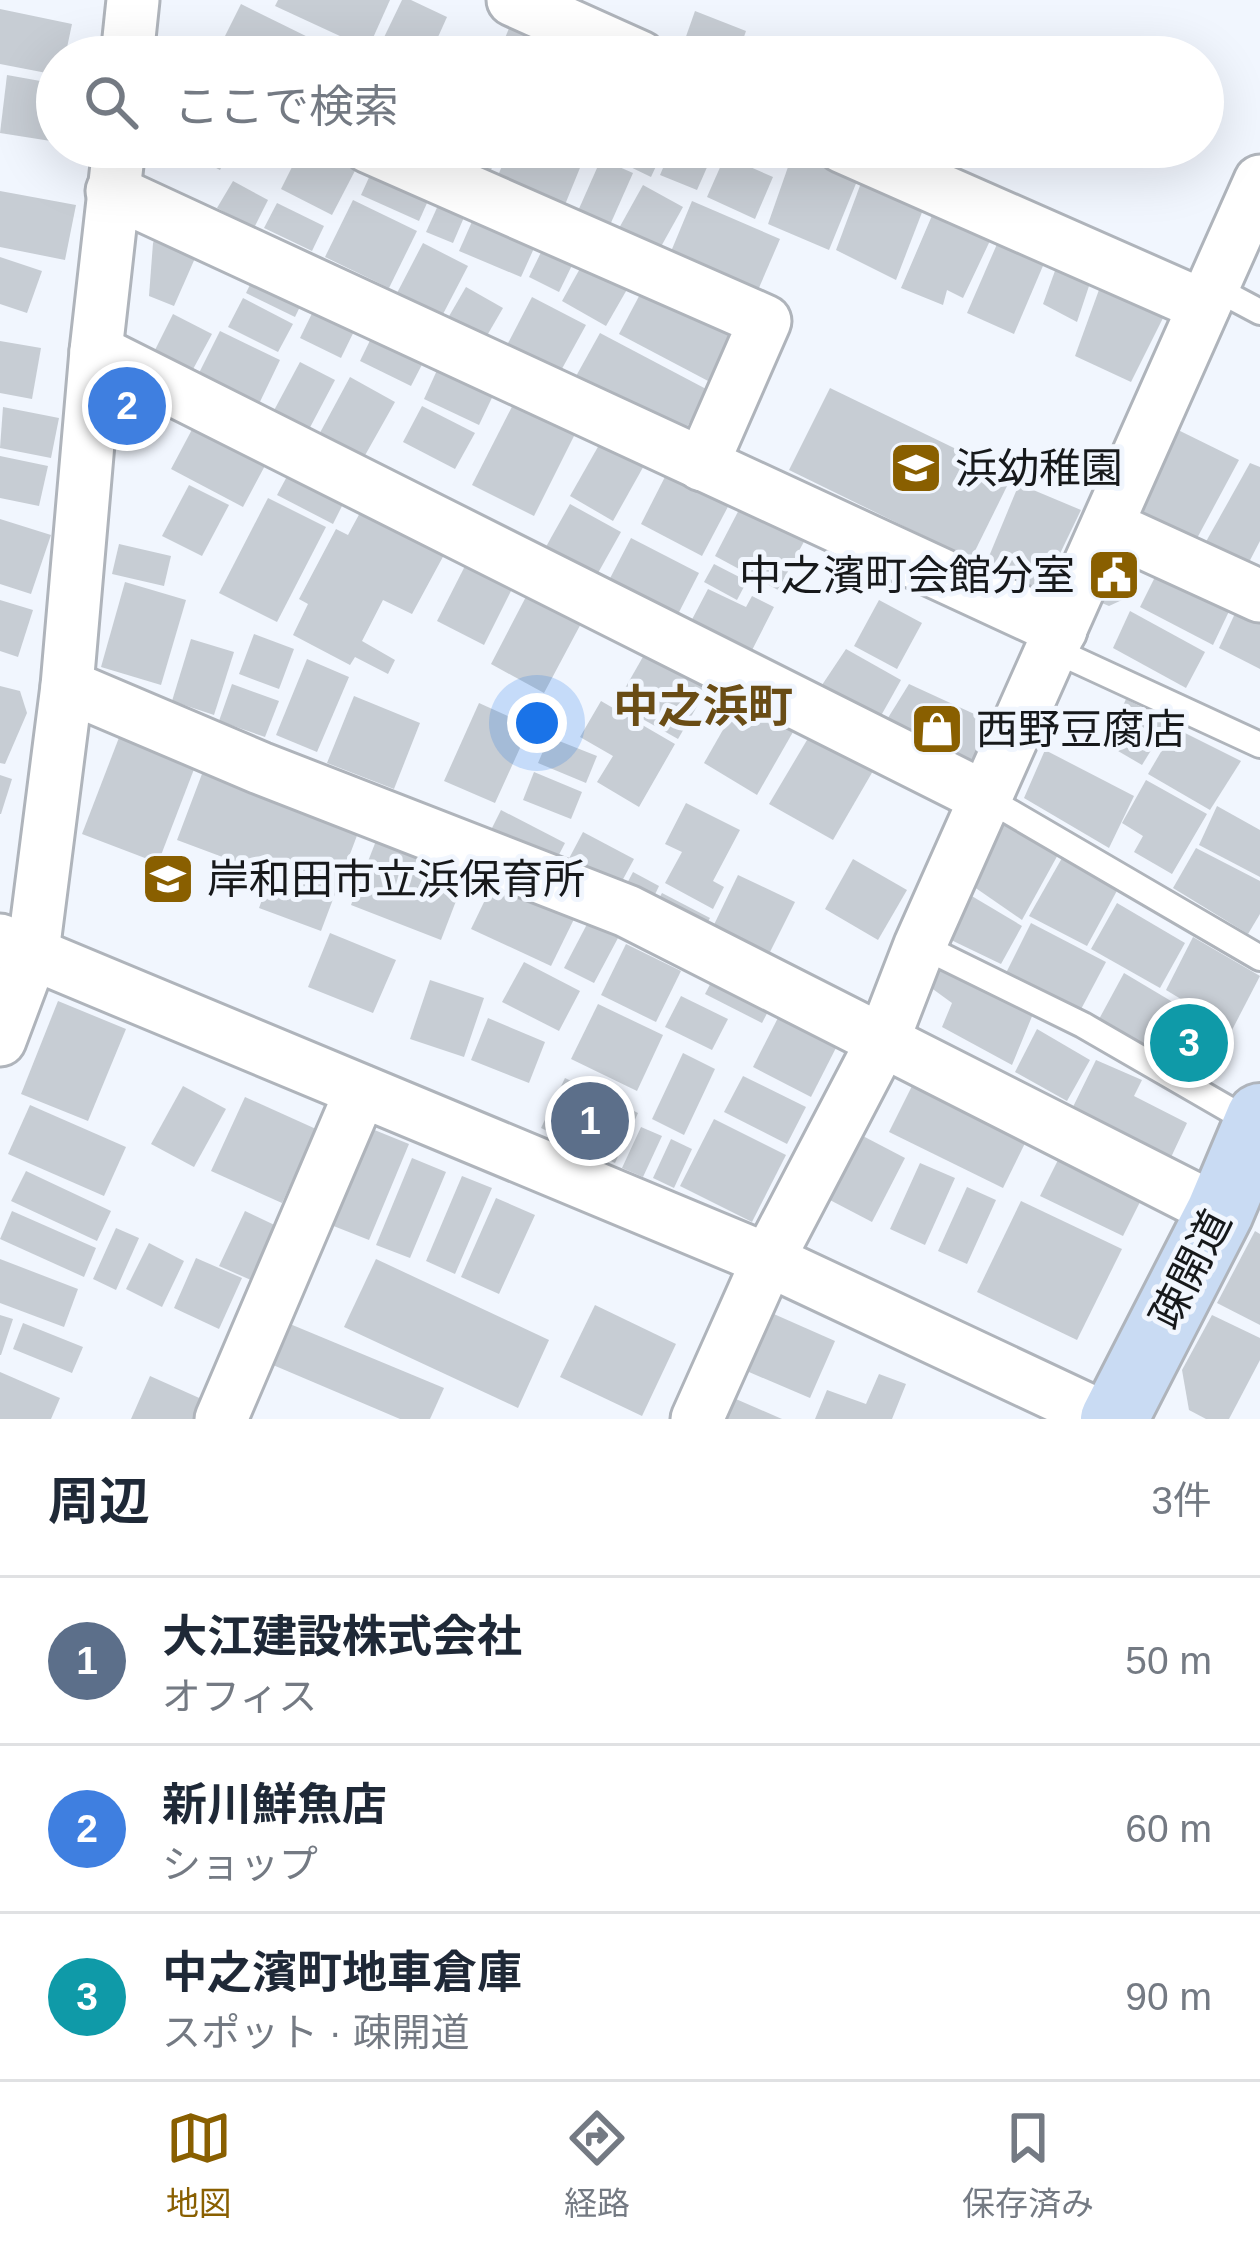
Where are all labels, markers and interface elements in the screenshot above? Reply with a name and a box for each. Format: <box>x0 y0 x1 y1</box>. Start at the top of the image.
search box <box>36 36 1224 168</box>
icon: search <box>78 69 144 135</box>
text: ここで検索 <box>174 81 399 132</box>
pin: 2 <box>88 361 166 451</box>
school or university icon: 浜幼稚園 <box>888 440 944 496</box>
place label: 浜幼稚園 <box>955 445 1123 492</box>
public building icon: 中之濱町会館分室 <box>1086 547 1142 603</box>
place label: 中之濱町会館分室 <box>739 552 1075 599</box>
district label: 中之浜町 <box>613 681 793 732</box>
your location <box>507 693 567 753</box>
shop icon: 西野豆腐店 <box>909 701 965 757</box>
place label: 西野豆腐店 <box>976 706 1186 753</box>
school or university icon: 岸和田市立浜保育所 <box>140 851 196 907</box>
place label: 岸和田市立浜保育所 <box>207 856 585 903</box>
pin: 3 <box>1150 998 1228 1088</box>
pin: 1 <box>551 1076 629 1166</box>
street label: 疎開道 <box>1141 1202 1240 1336</box>
text: 周辺 <box>48 1473 150 1530</box>
text: 3件 <box>1151 1479 1212 1522</box>
text: 大江建設株式会社 <box>162 1611 522 1662</box>
text: 1 <box>76 1639 98 1682</box>
text: 50 m <box>1125 1639 1212 1682</box>
text: オフィス <box>162 1675 317 1718</box>
text: 新川鮮魚店 <box>162 1779 387 1830</box>
text: 2 <box>76 1807 98 1850</box>
text: 60 m <box>1125 1807 1212 1850</box>
text: ショップ <box>162 1843 318 1886</box>
text: 中之濱町地車倉庫 <box>162 1947 522 1998</box>
text: 3 <box>76 1975 98 2018</box>
text: 90 m <box>1125 1975 1212 2018</box>
text: スポット · 疎開道 <box>162 2011 470 2054</box>
tab: 地図 <box>166 2105 232 2225</box>
tab: 経路 <box>564 2105 630 2225</box>
tab: 保存済み <box>962 2105 1094 2225</box>

